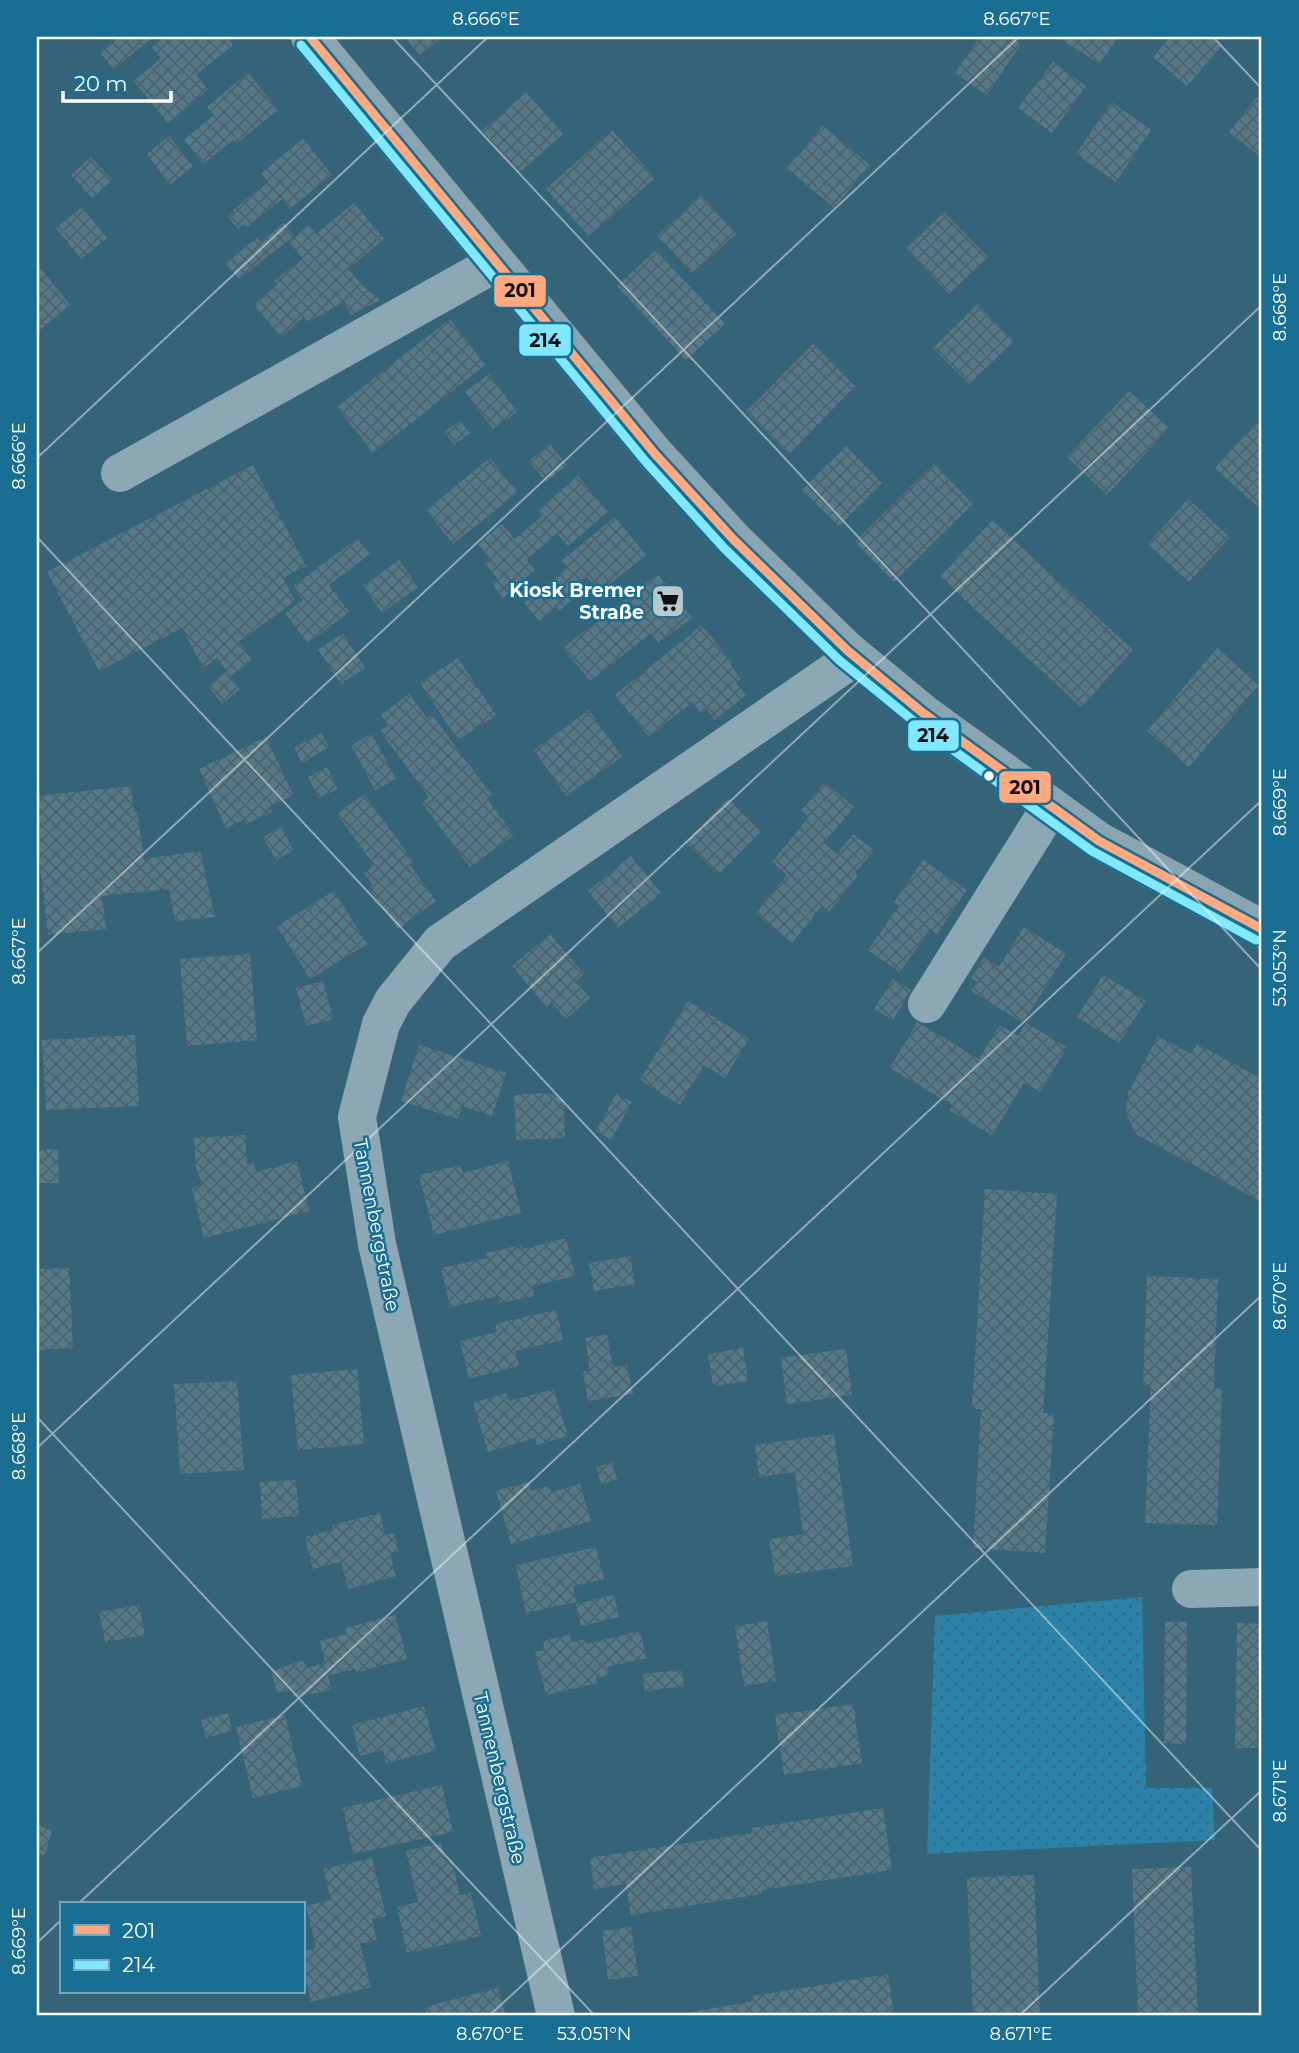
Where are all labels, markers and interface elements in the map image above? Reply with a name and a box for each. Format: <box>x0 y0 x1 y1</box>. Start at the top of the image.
text: 8.666°E <box>452 8 520 30</box>
text: 8.667°E <box>983 8 1051 30</box>
scale bar <box>63 60 172 104</box>
text: 20 m <box>74 71 128 96</box>
text: 8.668°E <box>1269 273 1291 341</box>
line badge: 201 <box>493 274 547 308</box>
text: 201 <box>504 279 536 302</box>
line badge: 214 <box>518 323 572 357</box>
text: 214 <box>529 329 561 352</box>
text: 8.666°E <box>8 422 30 490</box>
place label: Kiosk Bremer Straße <box>509 579 644 624</box>
supermarket icon: Kiosk Bremer Straße <box>649 582 687 620</box>
line badge: 214 <box>907 719 960 752</box>
text: 214 <box>917 724 949 747</box>
text: 8.669°E <box>1269 768 1291 836</box>
unlabelled marker <box>982 769 996 783</box>
line badge: 201 <box>998 770 1052 804</box>
text: 201 <box>1009 776 1041 799</box>
text: 8.667°E <box>8 917 30 985</box>
text: 53.053°N <box>1269 929 1291 1007</box>
street label: Tannenbergstraße <box>348 1137 405 1313</box>
text: 8.670°E <box>1269 1262 1291 1330</box>
text: 8.668°E <box>8 1412 30 1480</box>
street label: Tannenbergstraße <box>469 1690 530 1866</box>
text: 8.671°E <box>1269 1760 1291 1822</box>
legend <box>60 1902 304 1994</box>
text: 8.669°E <box>8 1907 30 1975</box>
text: 201 <box>122 1918 155 1943</box>
text: 214 <box>122 1952 156 1977</box>
text: 8.670°E <box>456 2023 524 2045</box>
text: 53.051°N <box>557 2023 631 2045</box>
text: 8.671°E <box>990 2023 1052 2045</box>

